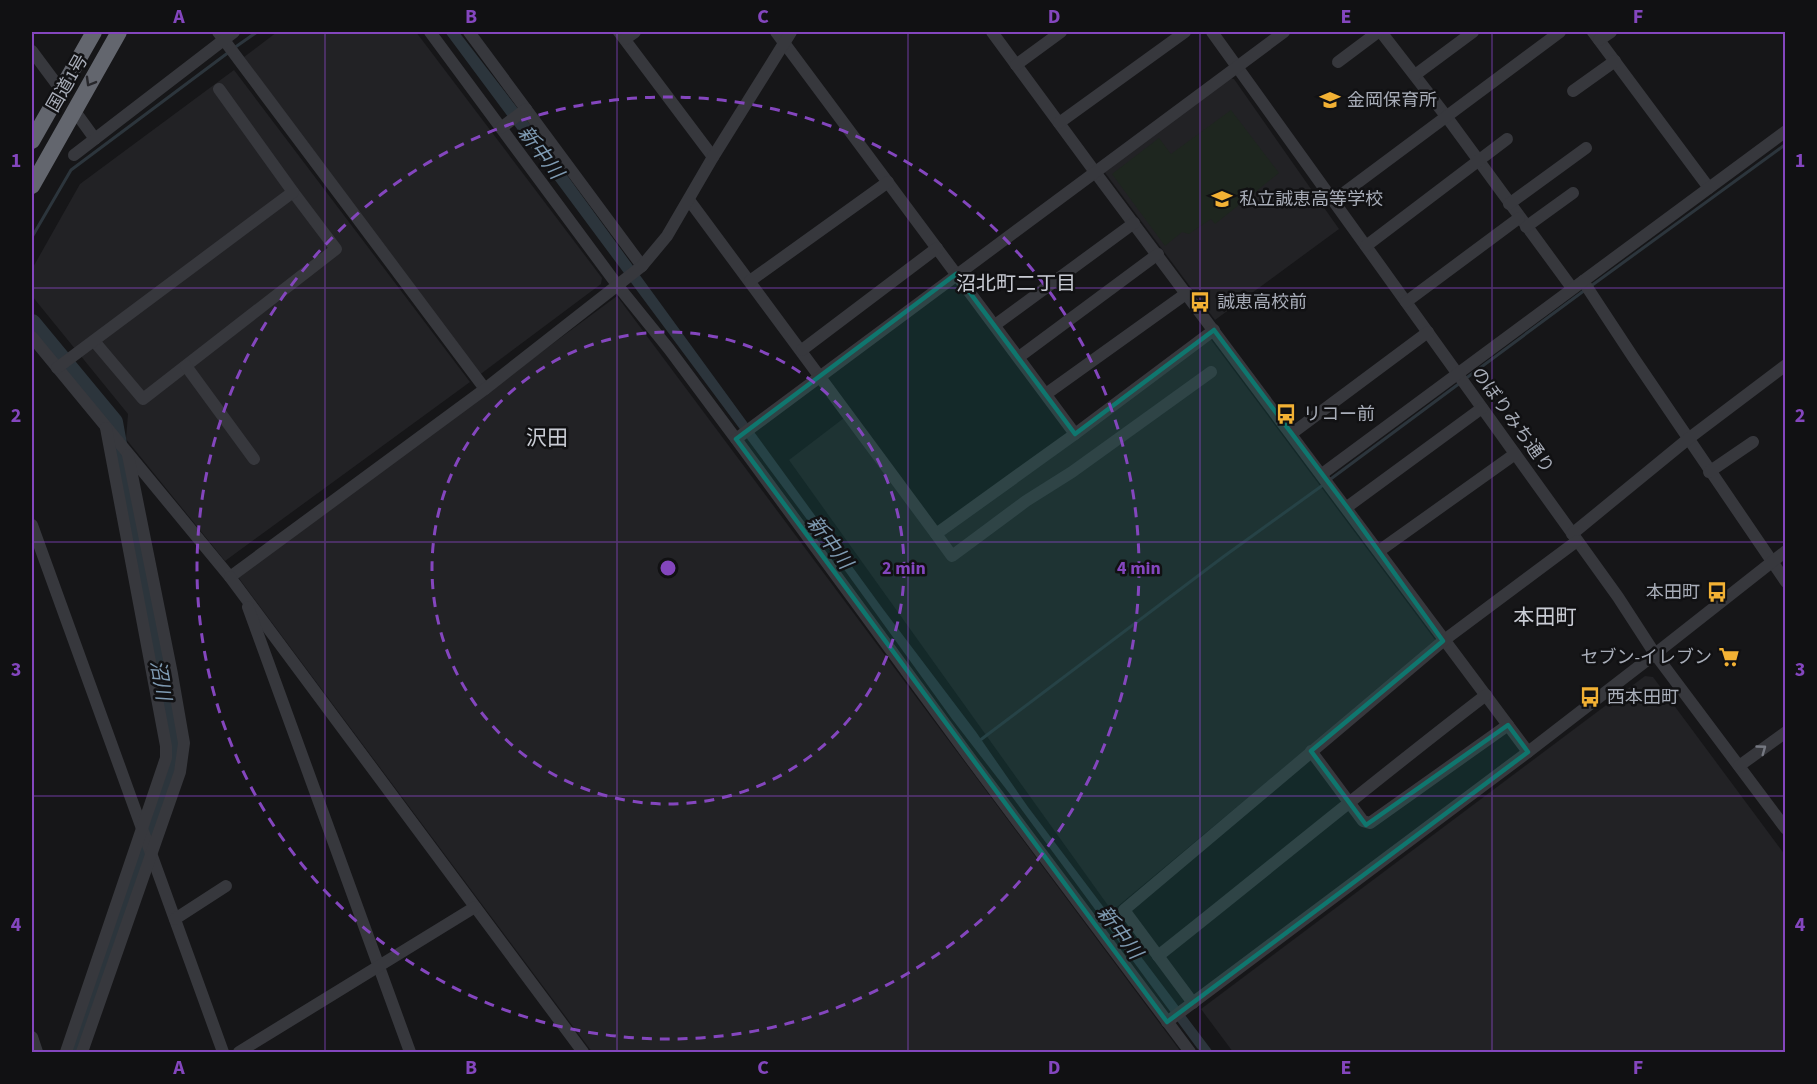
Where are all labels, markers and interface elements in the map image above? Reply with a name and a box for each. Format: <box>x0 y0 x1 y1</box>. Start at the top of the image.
text: A <box>172 3 185 31</box>
text: B <box>465 3 477 31</box>
text: C <box>757 3 769 31</box>
text: D <box>1048 3 1060 31</box>
text: E <box>1341 3 1351 31</box>
text: F <box>1633 3 1643 31</box>
street label: 国道1号 <box>41 50 94 117</box>
one-way arrow <box>86 76 97 87</box>
school or university icon: 金岡保育所 <box>1318 88 1342 112</box>
place label: 金岡保育所 <box>1347 88 1437 113</box>
water label: 新中川 <box>511 120 571 187</box>
text: 1 <box>11 147 21 175</box>
text: 1 <box>1795 147 1805 175</box>
school or university icon: 私立誠恵高等学校 <box>1210 187 1234 211</box>
place label: 私立誠恵高等学校 <box>1239 187 1383 212</box>
district label: 沼北町二丁目 <box>956 270 1076 298</box>
bus stop icon: 誠恵高校前 <box>1188 290 1212 314</box>
place label: 誠恵高校前 <box>1217 290 1307 315</box>
street label: のぼりみち通り <box>1465 362 1560 479</box>
text: 2 <box>11 402 21 430</box>
bus stop icon: リコー前 <box>1274 402 1298 426</box>
place label: リコー前 <box>1303 402 1375 427</box>
text: 2 <box>1795 402 1805 430</box>
district label: 沢田 <box>526 423 568 453</box>
water label: 新中川 <box>800 510 860 577</box>
text: 2 min <box>882 556 926 581</box>
text: 4 min <box>1117 556 1161 581</box>
centre of rings <box>658 558 678 578</box>
place label: 本田町 <box>1646 580 1700 605</box>
bus stop icon: 本田町 <box>1705 580 1729 604</box>
district label: 本田町 <box>1514 602 1577 632</box>
place label: セブン-イレブン <box>1580 645 1712 670</box>
supermarket icon: セブン-イレブン <box>1717 645 1741 669</box>
text: 3 <box>11 656 21 684</box>
text: 3 <box>1795 656 1805 684</box>
water label: 沼川 <box>143 658 178 704</box>
bus stop icon: 西本田町 <box>1578 685 1602 709</box>
place label: 西本田町 <box>1607 685 1679 710</box>
one-way arrow <box>1756 746 1767 757</box>
water label: 新中川 <box>1090 900 1150 967</box>
text: 4 <box>11 911 22 939</box>
text: 4 <box>1795 911 1806 939</box>
text: A <box>172 1054 185 1082</box>
text: B <box>465 1054 477 1082</box>
text: C <box>757 1054 769 1082</box>
text: D <box>1048 1054 1060 1082</box>
text: E <box>1341 1054 1351 1082</box>
text: F <box>1633 1054 1643 1082</box>

